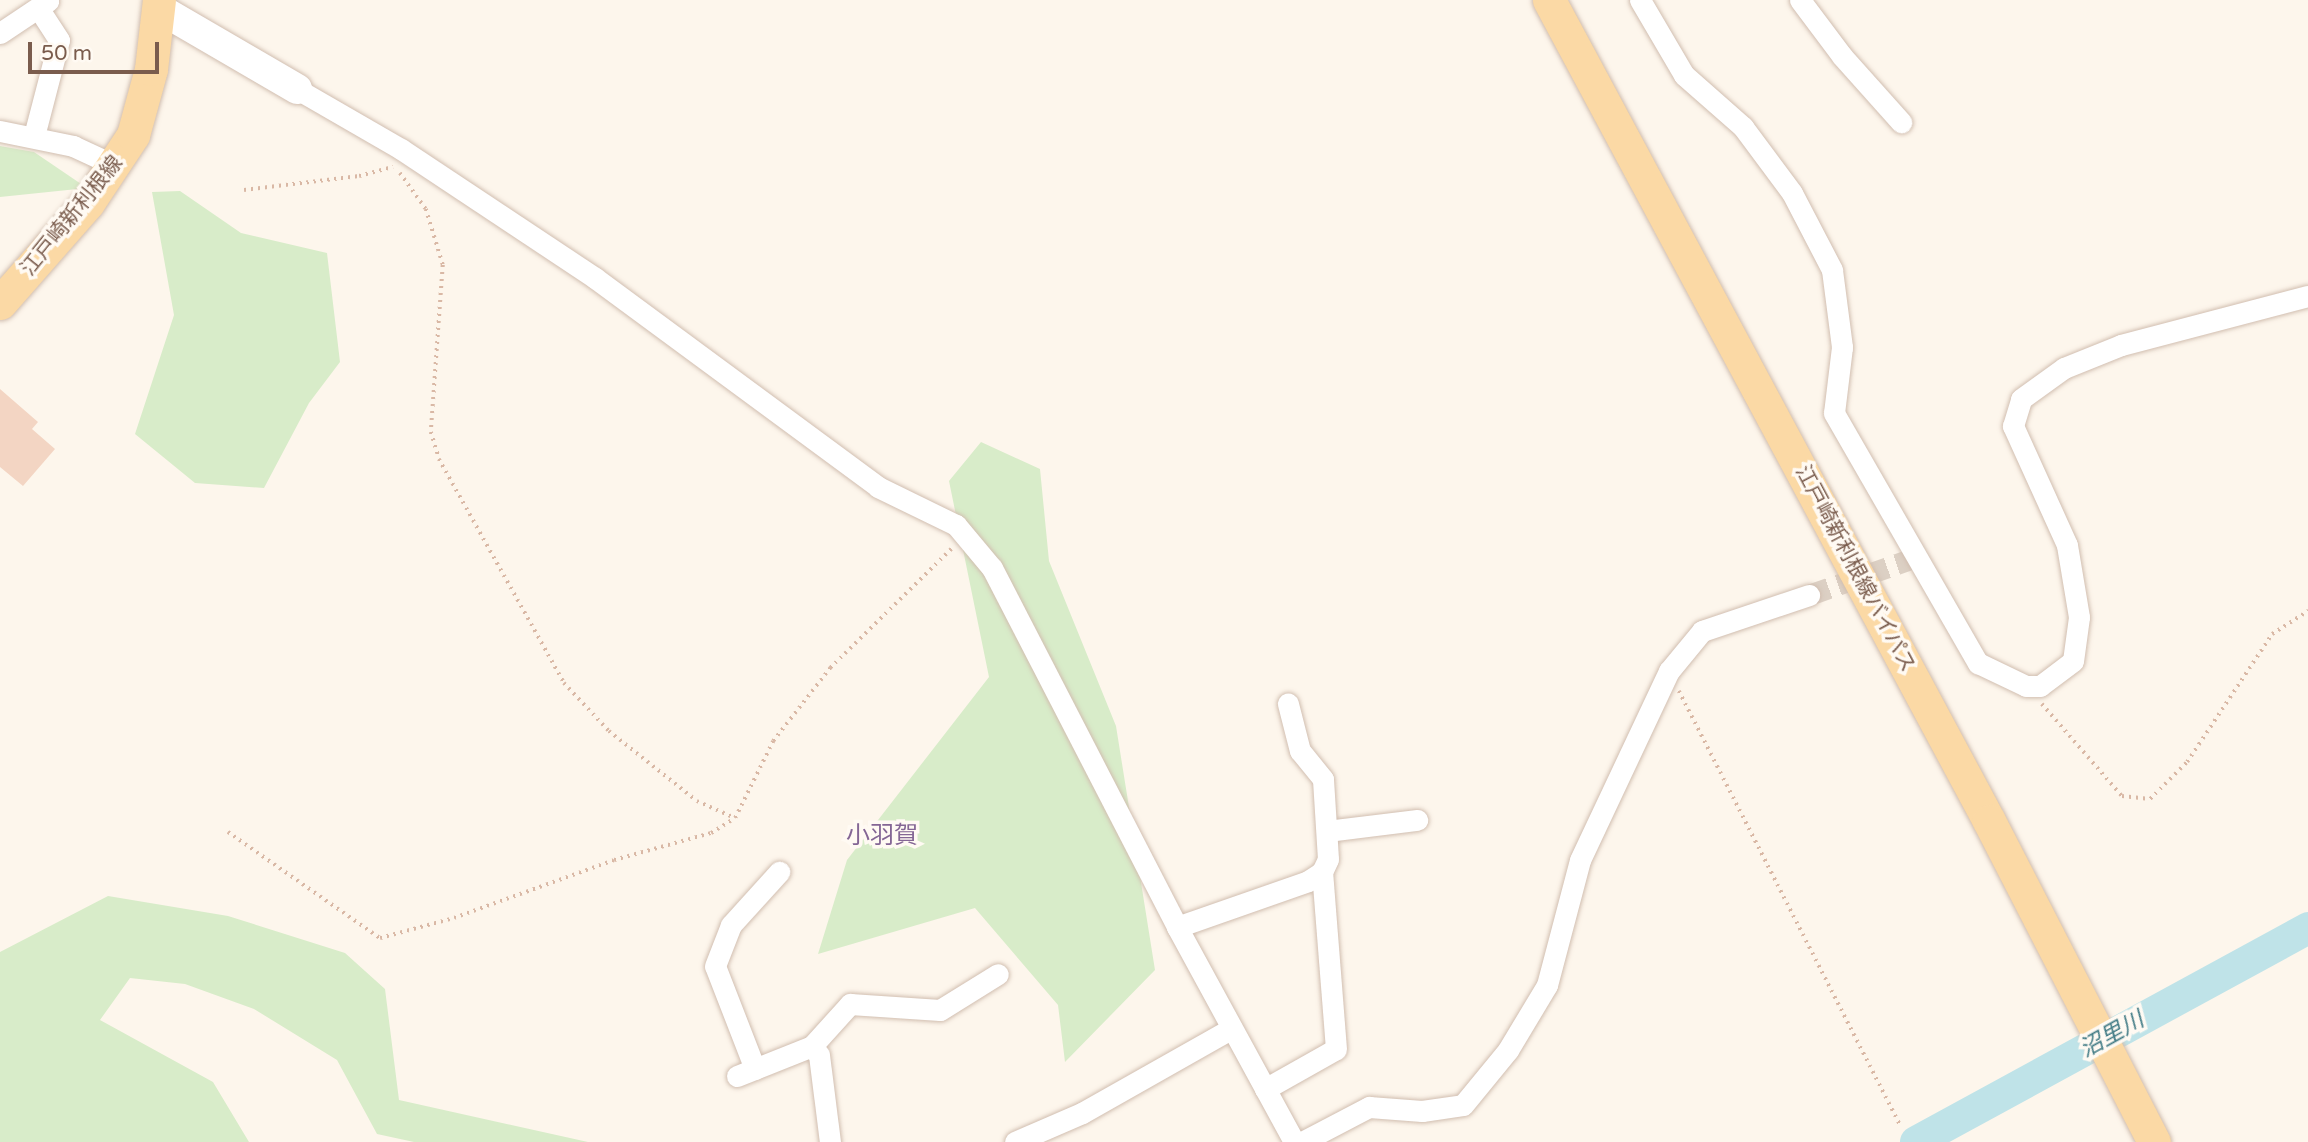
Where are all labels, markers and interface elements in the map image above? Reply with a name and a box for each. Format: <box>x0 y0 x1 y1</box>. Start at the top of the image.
scale bar <box>32 28 163 72</box>
text: 50 m <box>41 41 92 66</box>
street label: 江戸崎新利根線 <box>16 151 128 281</box>
street label: 江戸崎新利根線バイパス <box>1790 461 1920 677</box>
district label: 小羽賀 <box>846 822 918 850</box>
water label: 沼里川 <box>2075 1006 2149 1064</box>

